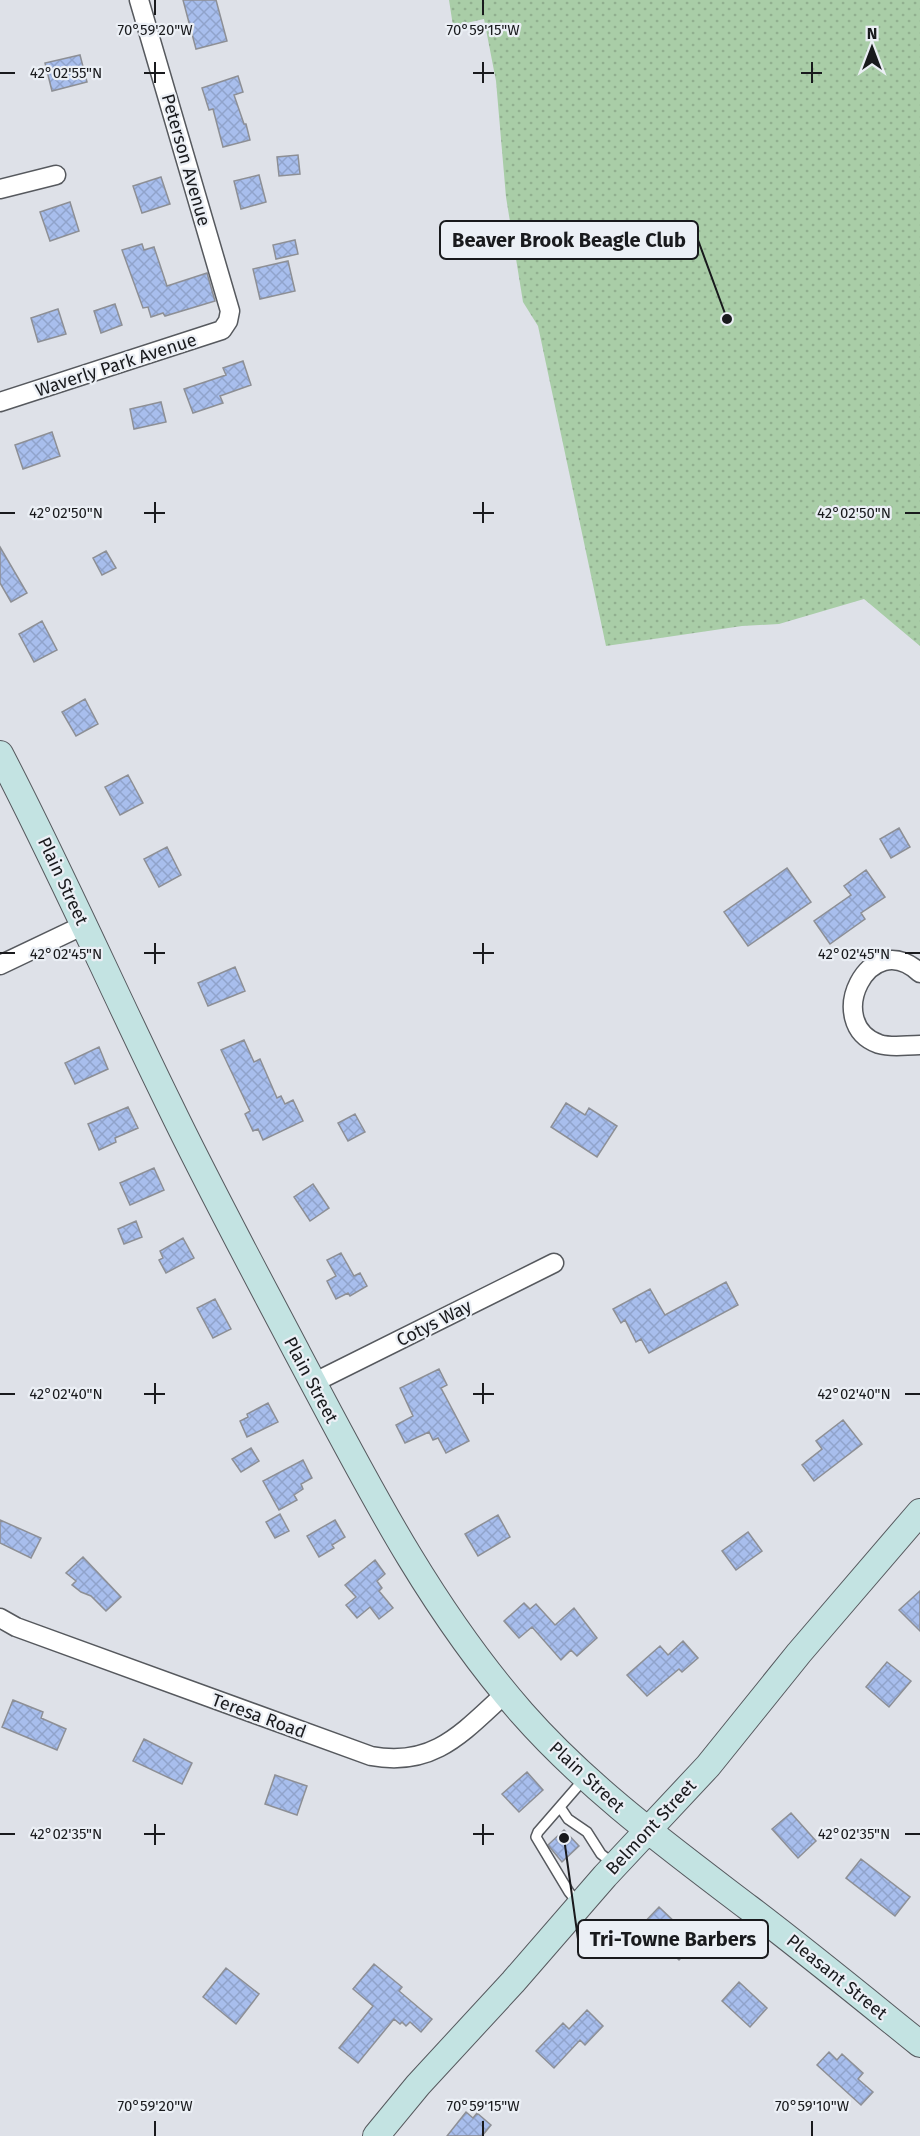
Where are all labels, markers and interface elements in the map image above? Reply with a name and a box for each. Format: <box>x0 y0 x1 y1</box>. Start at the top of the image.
north arrow <box>842 18 902 78</box>
text: 70°59'20"W <box>117 21 193 39</box>
text: 70°59'15"W <box>446 21 520 39</box>
text: N <box>867 24 877 43</box>
text: 42°02'55"N <box>30 64 102 82</box>
street label: Peterson Avenue <box>157 91 215 229</box>
callout: Beaver Brook Beagle Club <box>440 221 698 259</box>
text: Beaver Brook Beagle Club <box>452 228 686 252</box>
street label: Waverly Park Avenue <box>33 329 199 401</box>
text: 42°02'50"N <box>29 504 103 522</box>
text: 42°02'50"N <box>817 504 891 522</box>
street label: Plain Street <box>33 834 93 929</box>
text: 42°02'45"N <box>30 945 102 963</box>
text: 42°02'45"N <box>818 945 890 963</box>
street label: Cotys Way <box>393 1295 475 1351</box>
street label: Plain Street <box>279 1333 343 1427</box>
text: 42°02'40"N <box>29 1385 103 1403</box>
text: 42°02'40"N <box>817 1385 891 1403</box>
street label: Teresa Road <box>209 1689 309 1743</box>
street label: Plain Street <box>545 1737 629 1818</box>
street label: Belmont Street <box>601 1774 701 1879</box>
text: 42°02'35"N <box>30 1825 102 1843</box>
text: 42°02'35"N <box>818 1825 890 1843</box>
callout: Tri-Towne Barbers <box>578 1920 768 1958</box>
text: Tri-Towne Barbers <box>590 1927 757 1951</box>
street label: Pleasant Street <box>782 1930 892 2025</box>
text: 70°59'20"W <box>117 2097 193 2115</box>
text: 70°59'15"W <box>446 2097 520 2115</box>
text: 70°59'10"W <box>775 2097 850 2115</box>

